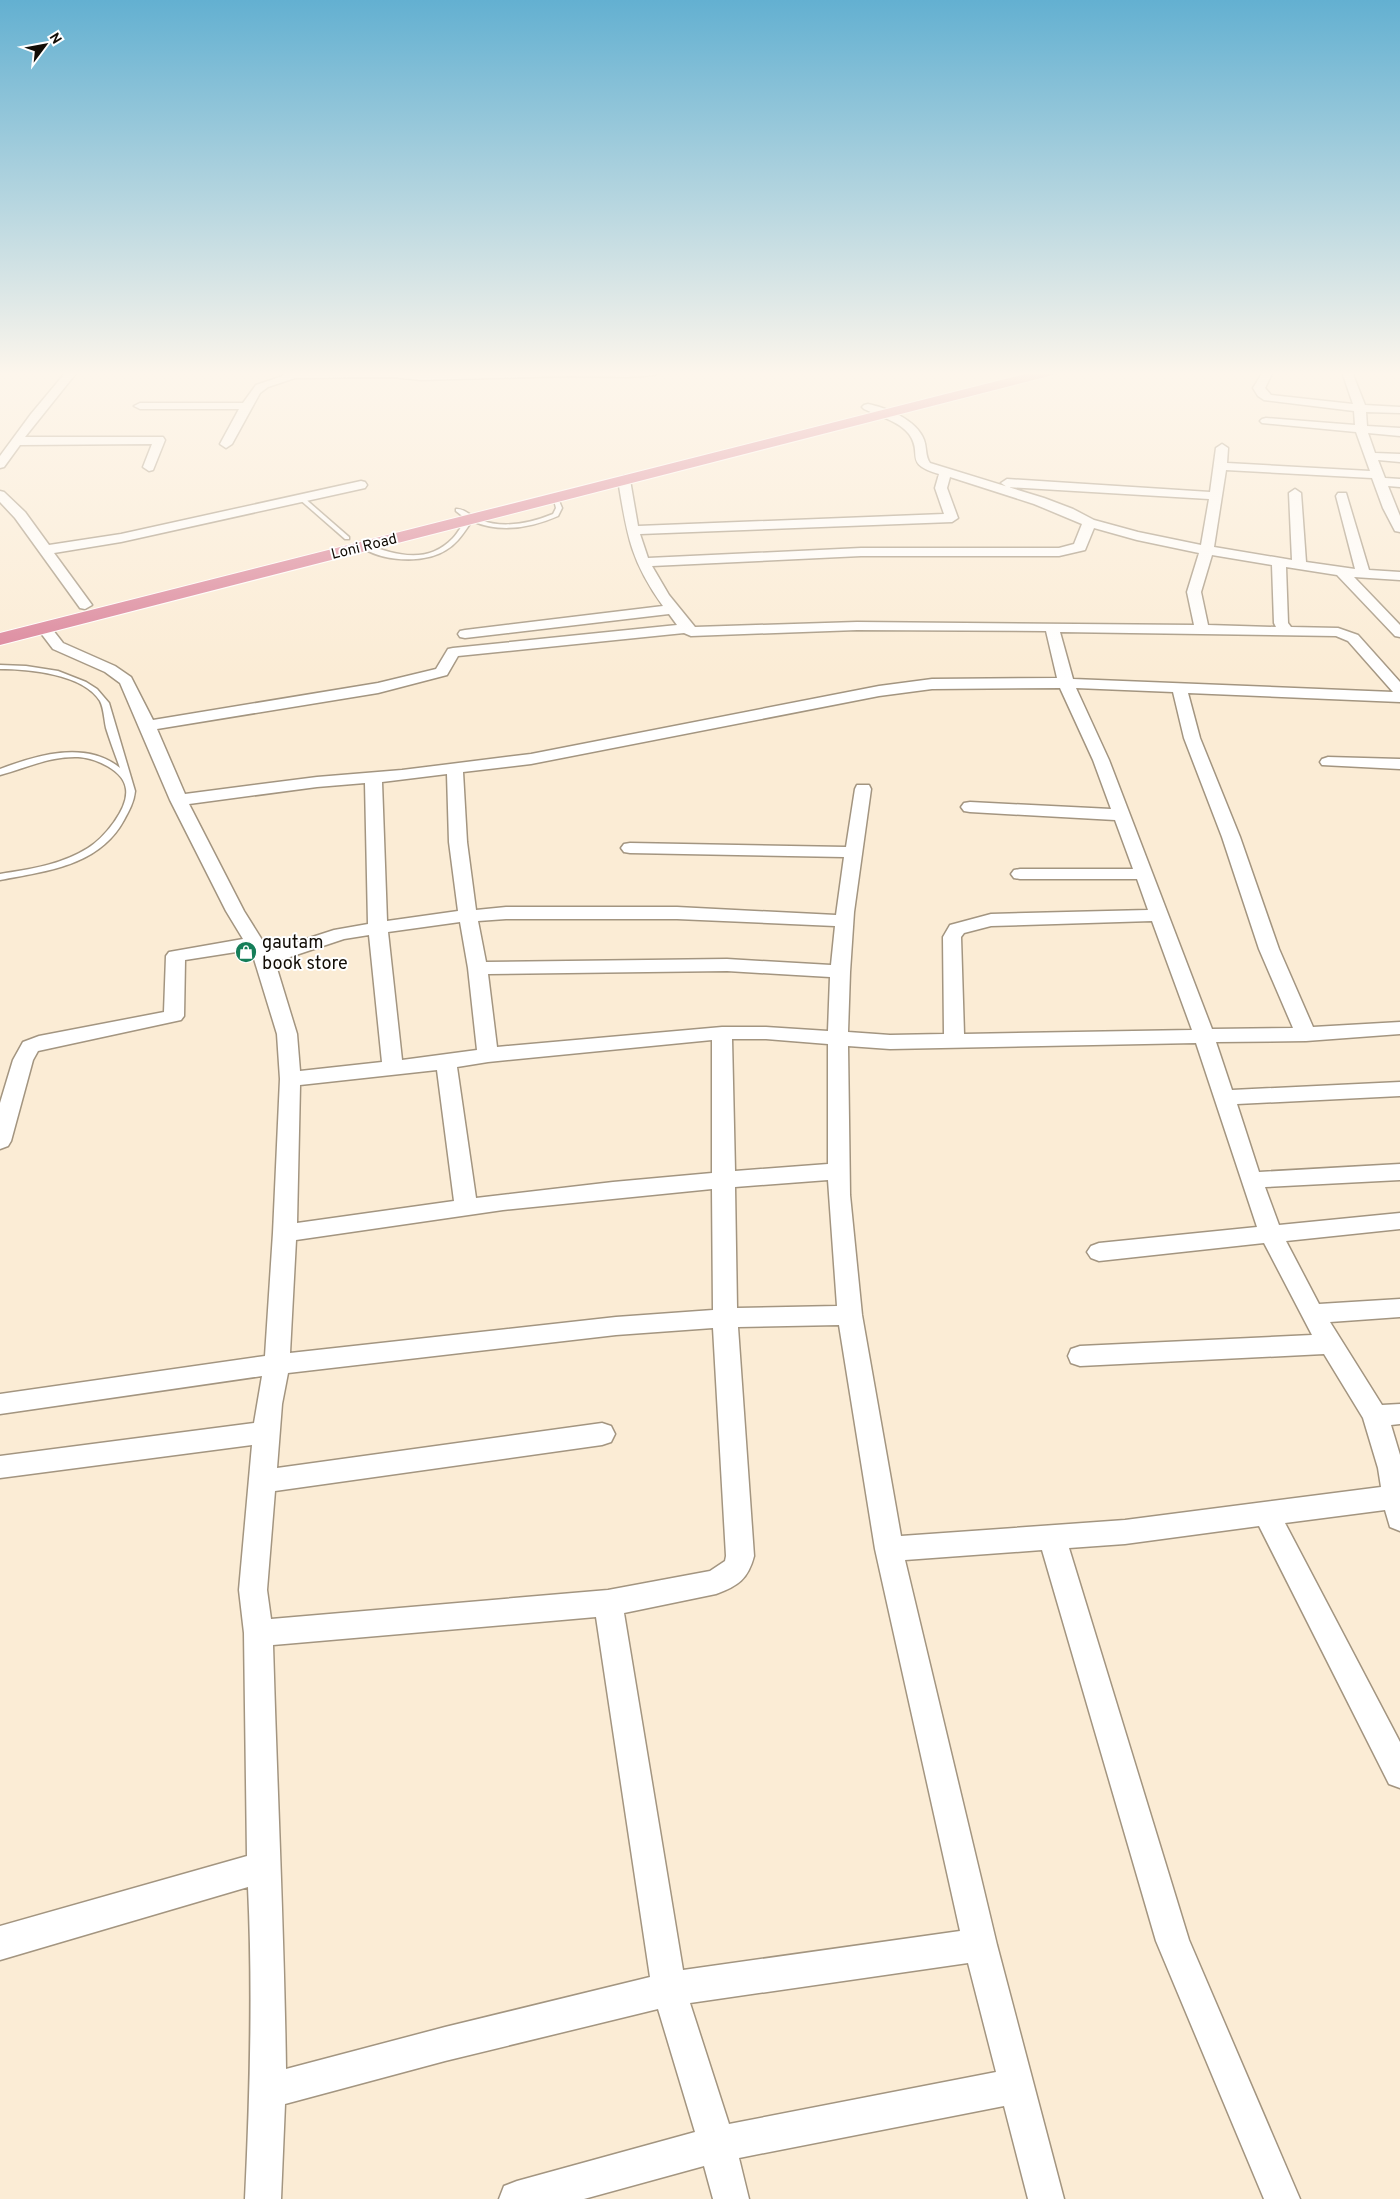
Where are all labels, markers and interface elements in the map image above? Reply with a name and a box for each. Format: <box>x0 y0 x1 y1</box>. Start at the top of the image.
north arrow <box>20 20 70 70</box>
text: N <box>45 30 65 48</box>
street label: Loni Road <box>329 530 399 565</box>
place label: gautam book store <box>262 932 348 976</box>
shop icon: gautam book store <box>234 940 258 964</box>

